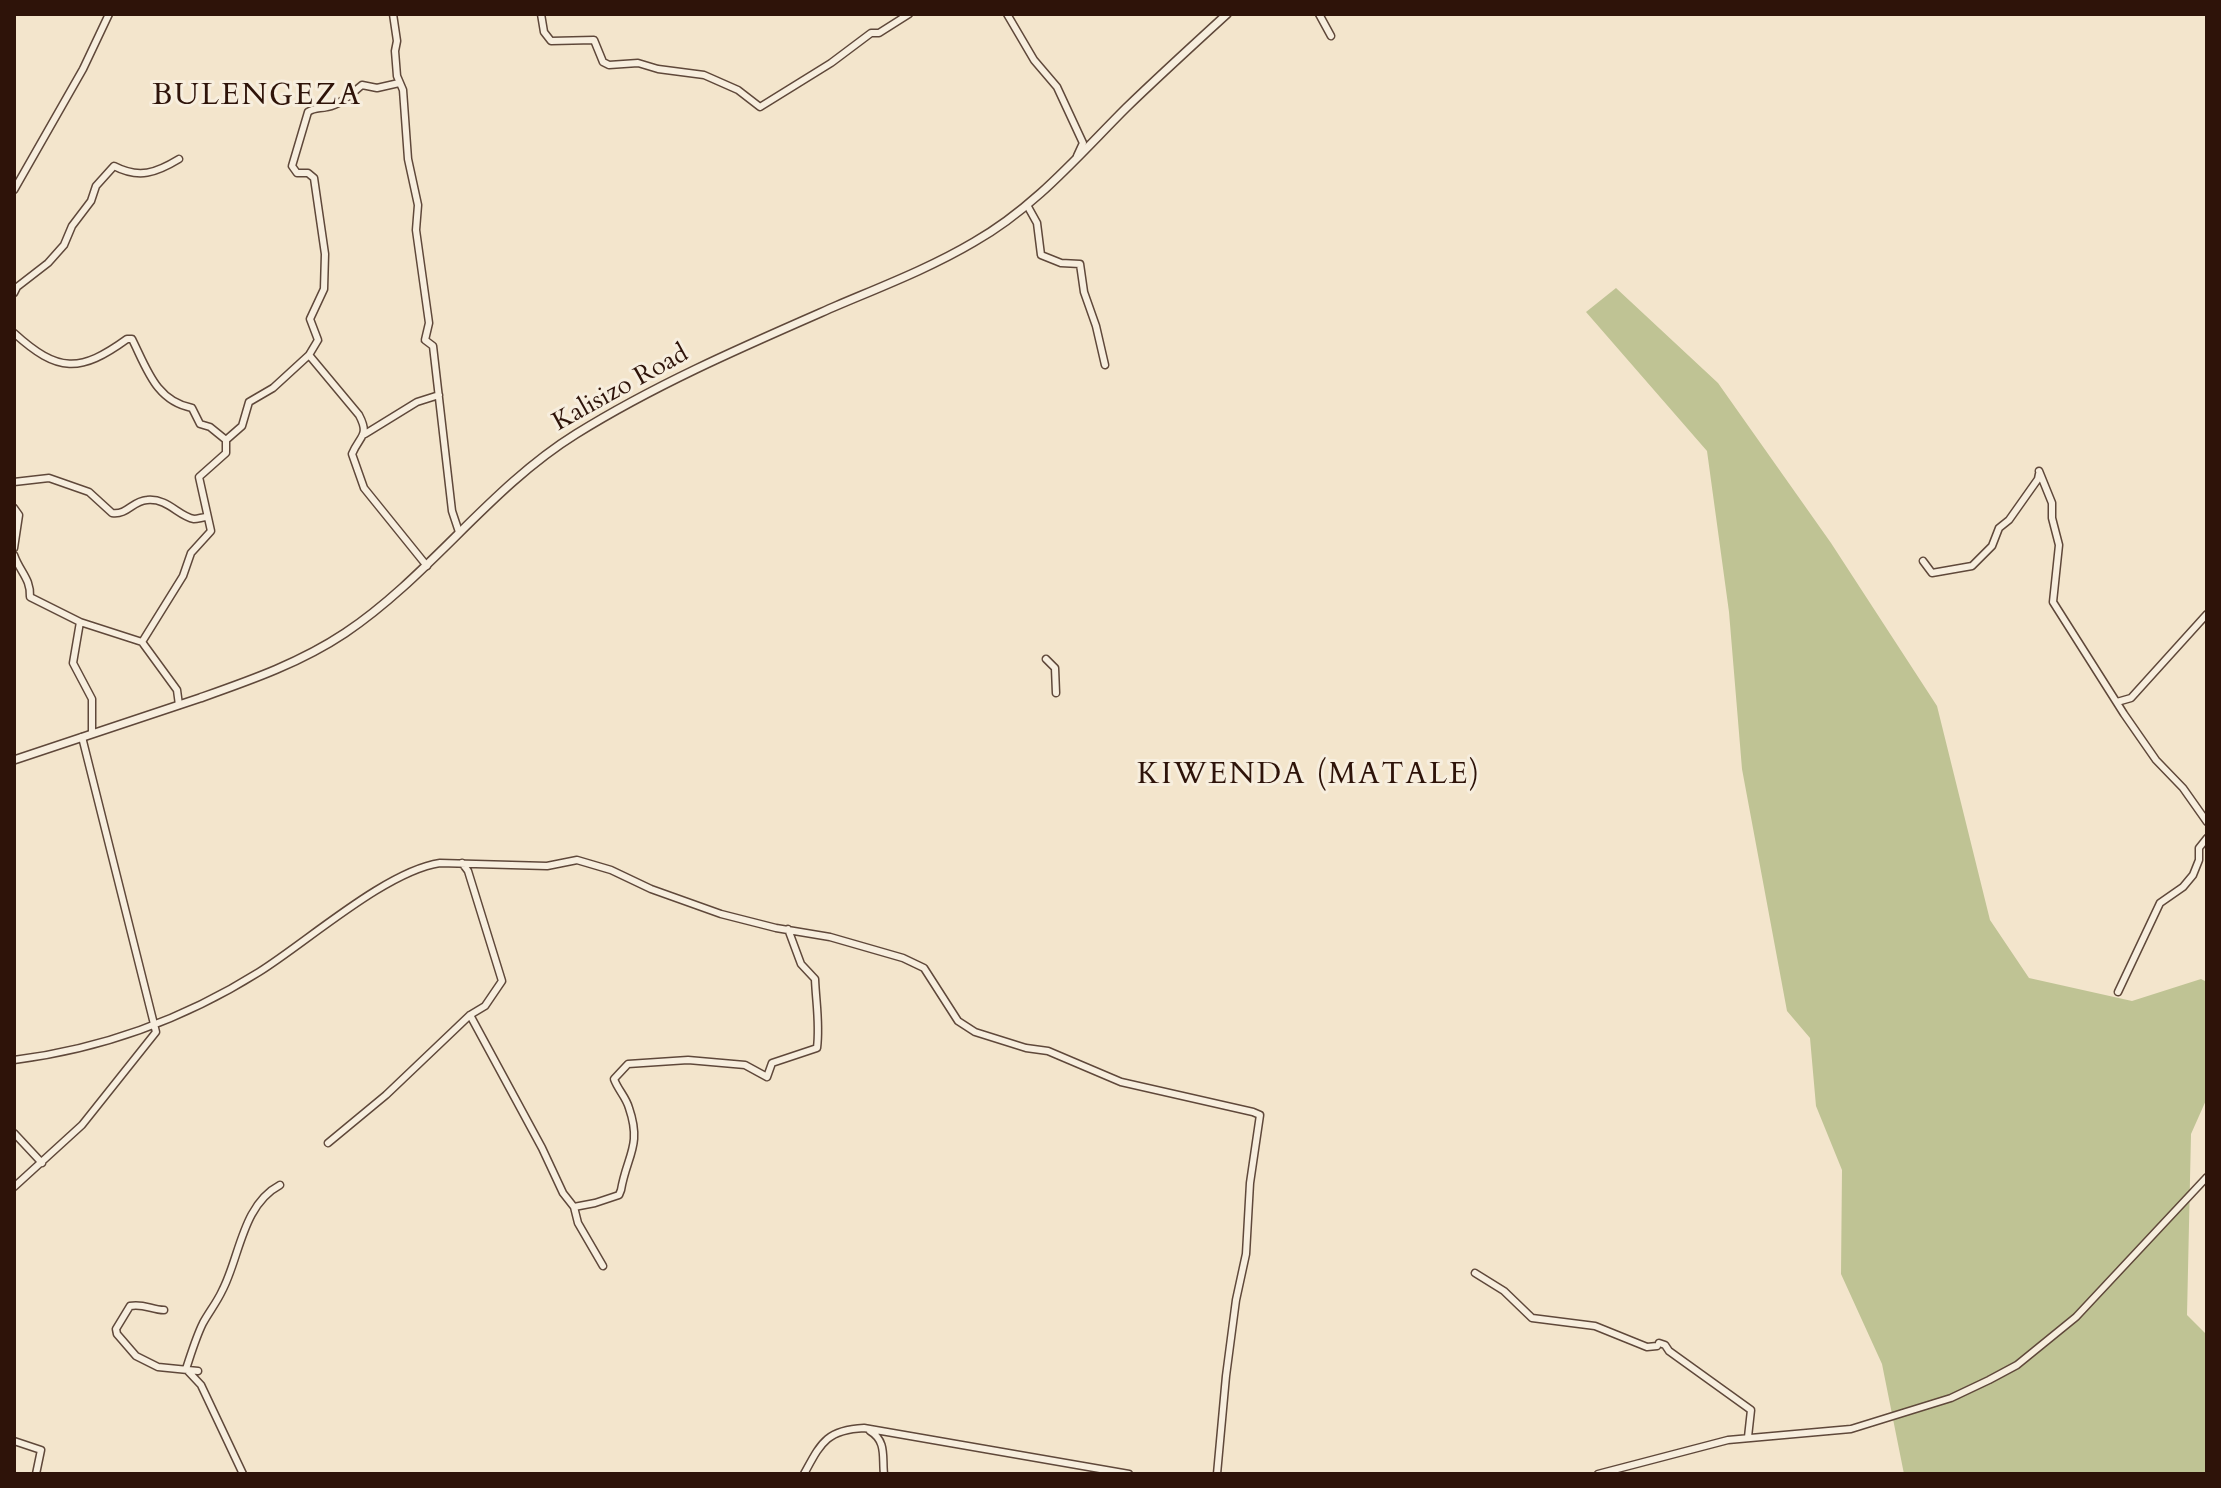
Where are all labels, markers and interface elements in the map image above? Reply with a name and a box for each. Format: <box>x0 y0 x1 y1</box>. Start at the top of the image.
district label: BULENGEZA <box>152 79 362 115</box>
street label: Kalisizo Road <box>548 339 694 439</box>
district label: KIWENDA (MATALE) <box>1137 758 1481 794</box>

